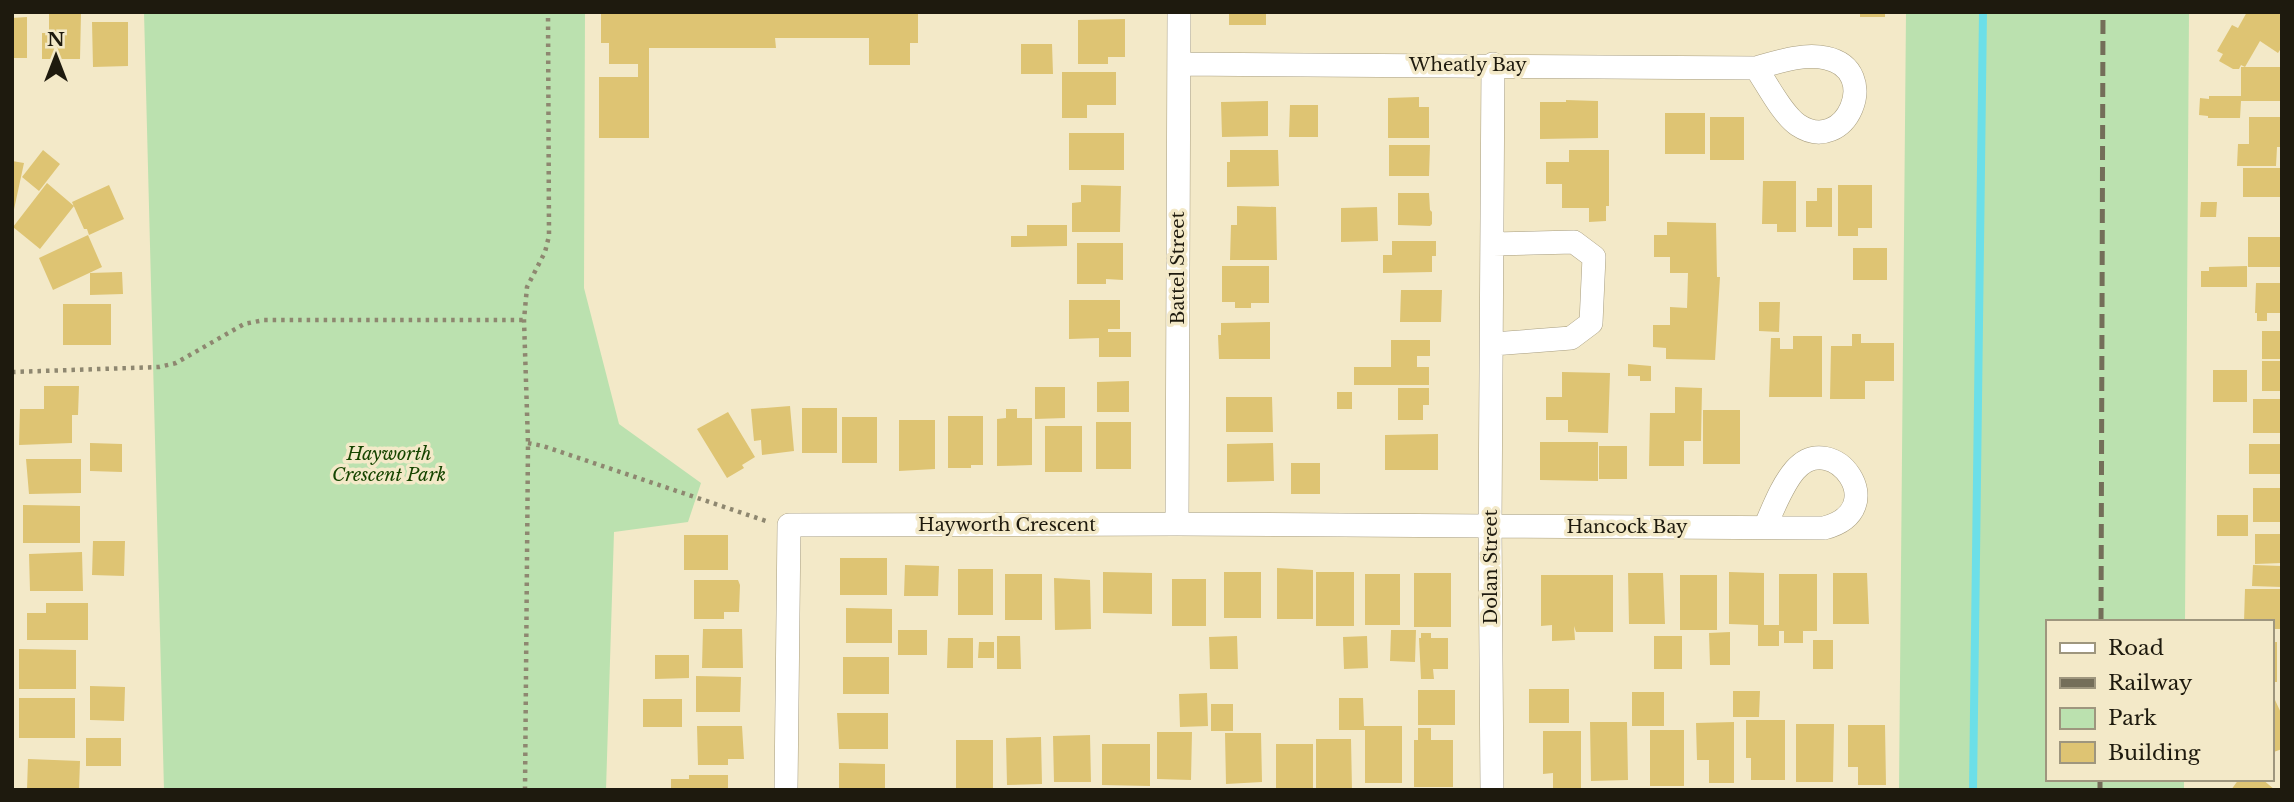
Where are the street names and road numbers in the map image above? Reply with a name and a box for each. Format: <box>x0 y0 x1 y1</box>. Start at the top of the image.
street label: Wheatly Bay <box>1408 54 1527 76</box>
street label: Battel Street <box>1167 211 1189 324</box>
street label: Dolan Street <box>1480 509 1502 625</box>
street label: Hayworth Crescent <box>918 514 1096 536</box>
street label: Hancock Bay <box>1567 516 1688 538</box>

